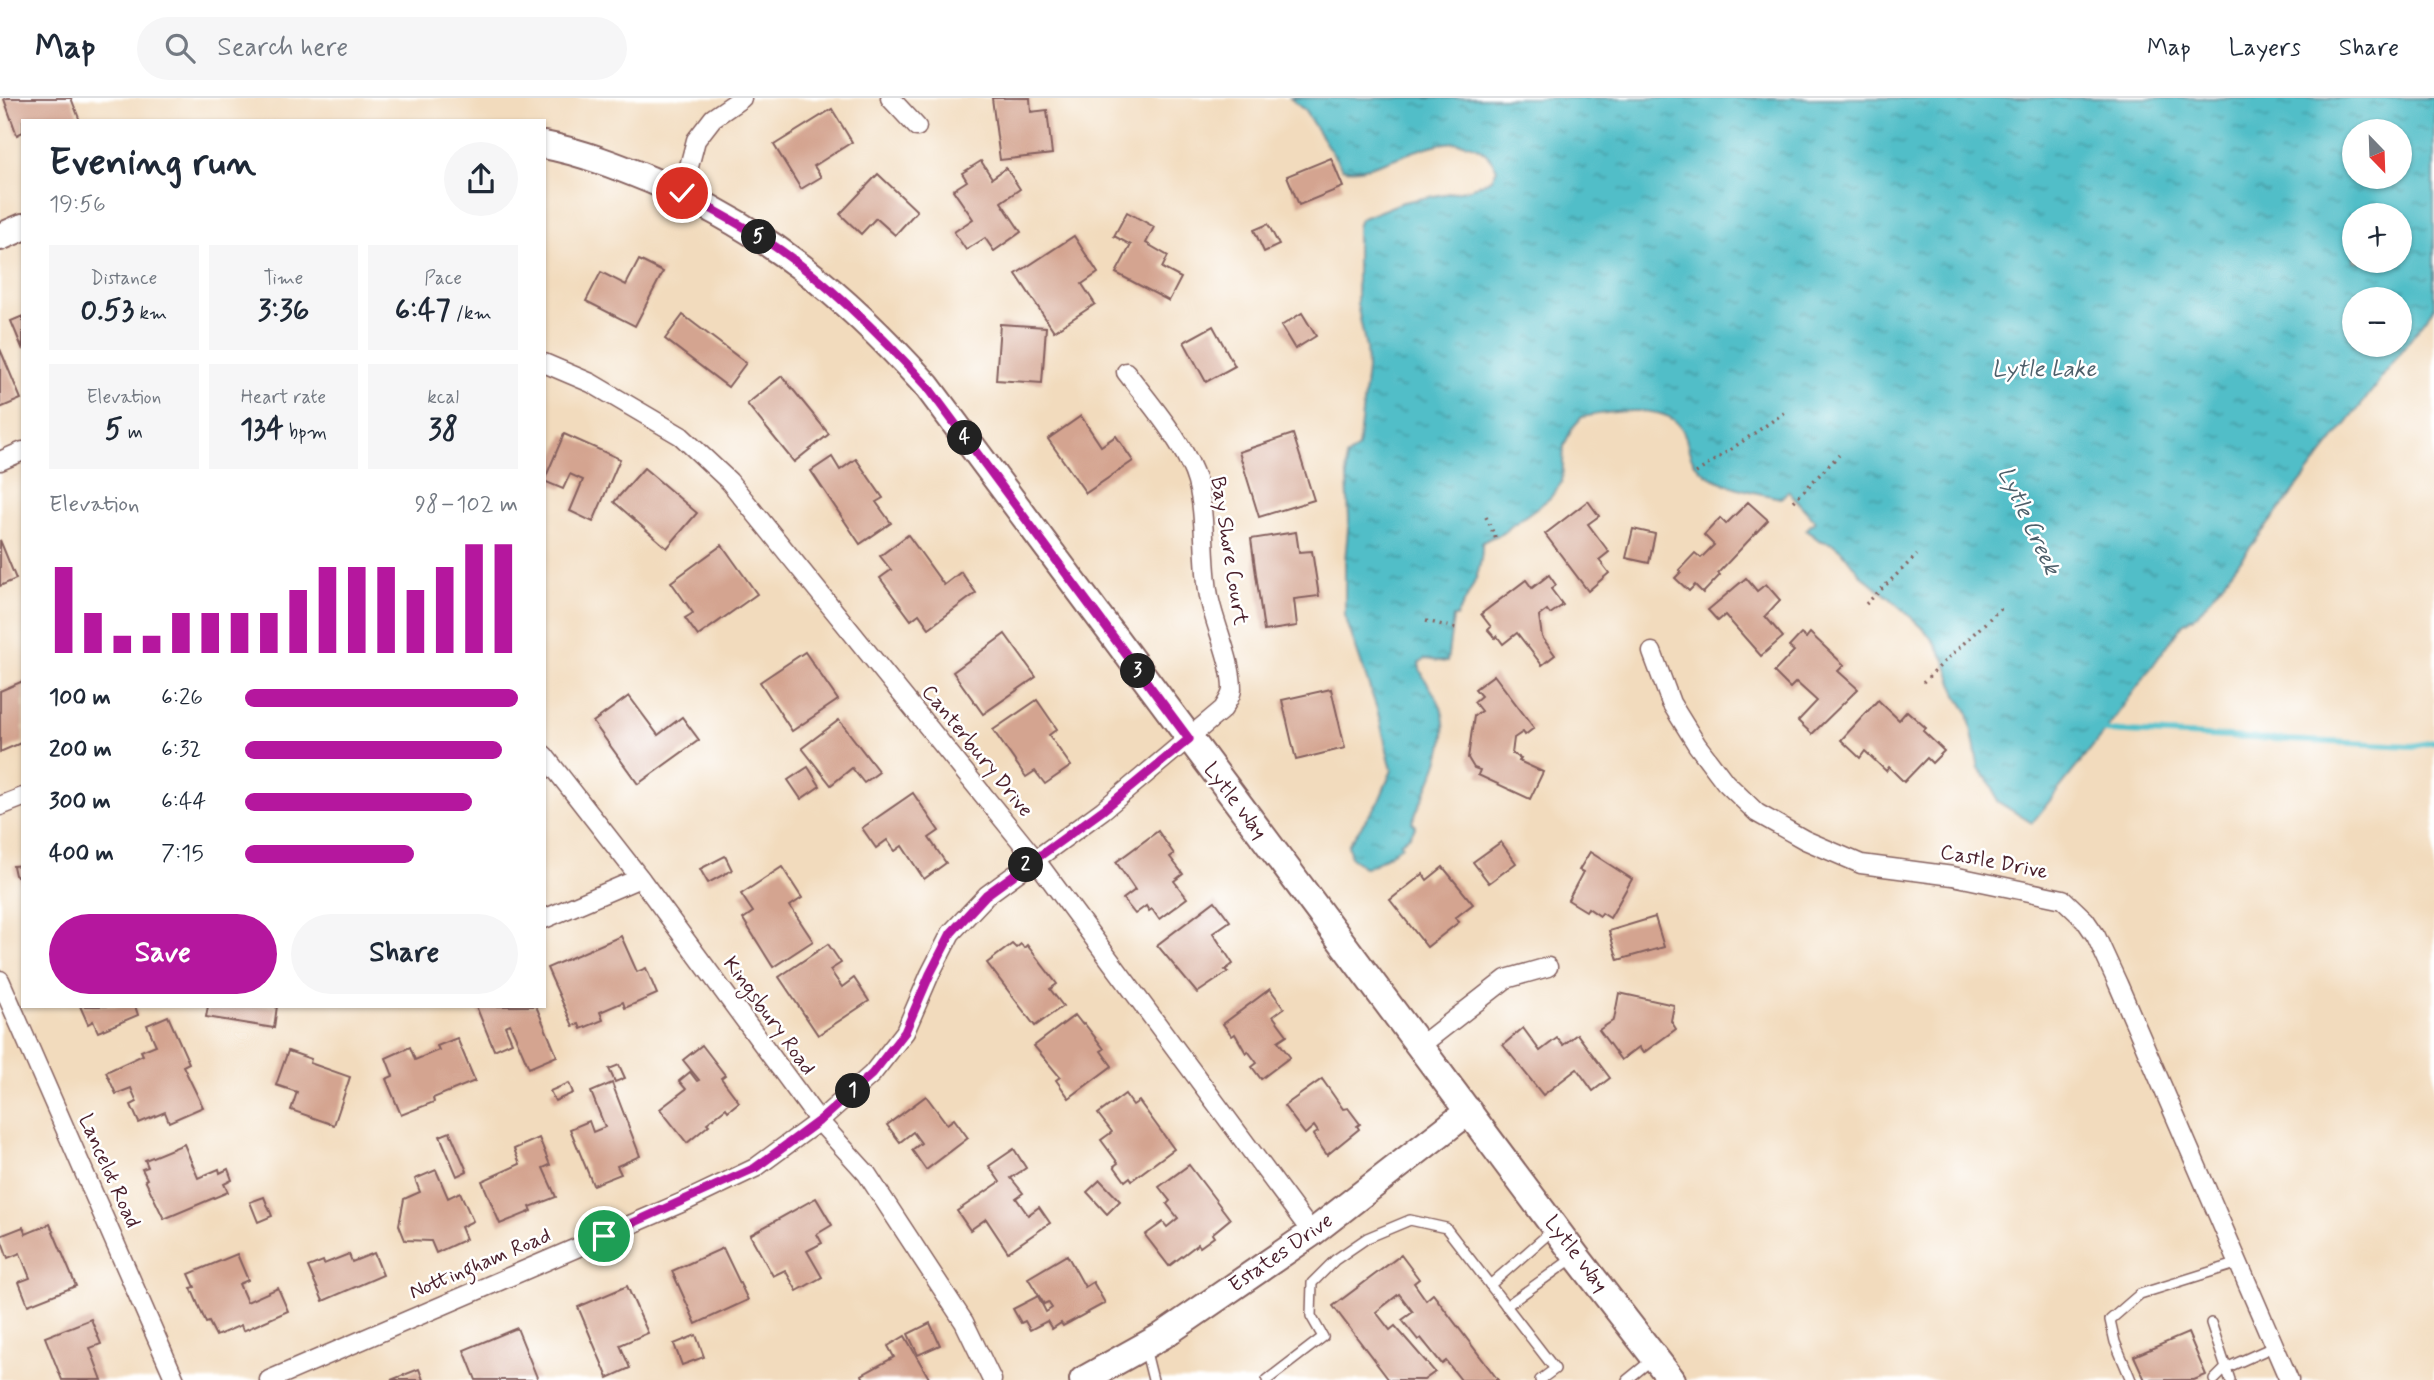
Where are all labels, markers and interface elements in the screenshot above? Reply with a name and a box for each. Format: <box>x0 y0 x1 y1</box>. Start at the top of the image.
search box <box>137 17 627 80</box>
text: Map <box>35 26 95 70</box>
icon: search <box>161 29 199 67</box>
text: Search here <box>217 31 348 65</box>
text: Map <box>2147 33 2191 64</box>
text: Layers <box>2229 33 2301 64</box>
text: Share <box>2339 33 2399 64</box>
north arrow <box>2342 119 2412 189</box>
map controls <box>2342 119 2412 357</box>
text: Evening run <box>49 139 256 188</box>
button: share <box>444 142 518 216</box>
pin <box>652 163 712 223</box>
icon: check <box>663 174 701 212</box>
text: 19:56 <box>49 190 106 220</box>
button: + <box>2342 203 2412 273</box>
pin: 5 <box>742 220 776 254</box>
text: 5 <box>753 224 764 249</box>
text: Distance <box>90 266 157 291</box>
text: Time <box>264 266 303 291</box>
text: Pace <box>424 266 462 291</box>
button: − <box>2342 287 2412 357</box>
text: 0.53 <box>81 291 134 330</box>
text: 3:36 <box>258 291 309 330</box>
text: 6:47 <box>395 291 451 330</box>
text: km <box>134 301 167 326</box>
text: /km <box>451 301 492 326</box>
water label: Lytle Lake <box>1992 355 2096 385</box>
text: Elevation <box>86 385 161 410</box>
text: Heart rate <box>241 385 326 410</box>
text: kcal <box>427 385 459 410</box>
text: 5 <box>105 410 123 449</box>
text: 134 <box>240 410 284 449</box>
text: 38 <box>428 410 458 449</box>
text: m <box>123 420 143 445</box>
text: bpm <box>284 420 327 445</box>
pin: 4 <box>948 420 982 456</box>
text: 4 <box>959 425 970 450</box>
water label: Lytle Creek <box>1990 462 2067 581</box>
street label: Bay Shore Court <box>1203 475 1255 628</box>
text: Elevation <box>49 490 140 520</box>
text: 98–102 m <box>415 490 518 520</box>
pin: 3 <box>1120 654 1156 688</box>
text: 3 <box>1133 658 1142 683</box>
street label: Canterbury Drive <box>915 679 1039 823</box>
text: 100 m <box>49 683 111 713</box>
text: 6:26 <box>161 683 203 713</box>
text: 200 m <box>49 735 112 765</box>
text: 6:32 <box>161 735 201 765</box>
street label: Lytle Way <box>1197 757 1273 845</box>
text: 300 m <box>49 787 111 817</box>
text: 6:44 <box>161 787 206 817</box>
street label: Castle Drive <box>1938 838 2050 886</box>
text: 400 m <box>49 839 114 869</box>
text: 7:15 <box>161 839 204 869</box>
pin: 2 <box>1009 848 1044 882</box>
text: 2 <box>1021 852 1030 877</box>
button: Save <box>49 914 277 994</box>
button: Share <box>291 914 518 994</box>
street label: Kingsbury Road <box>716 951 822 1082</box>
pin: 1 <box>836 1074 870 1108</box>
text: 1 <box>848 1078 857 1103</box>
street label: Lancelot Road <box>71 1110 147 1232</box>
pin <box>574 1206 634 1266</box>
street label: Estates Drive <box>1223 1207 1339 1299</box>
street label: Lytle Way <box>1538 1210 1614 1298</box>
icon: arrive <box>585 1217 623 1255</box>
street label: Nottingham Road <box>405 1222 556 1308</box>

